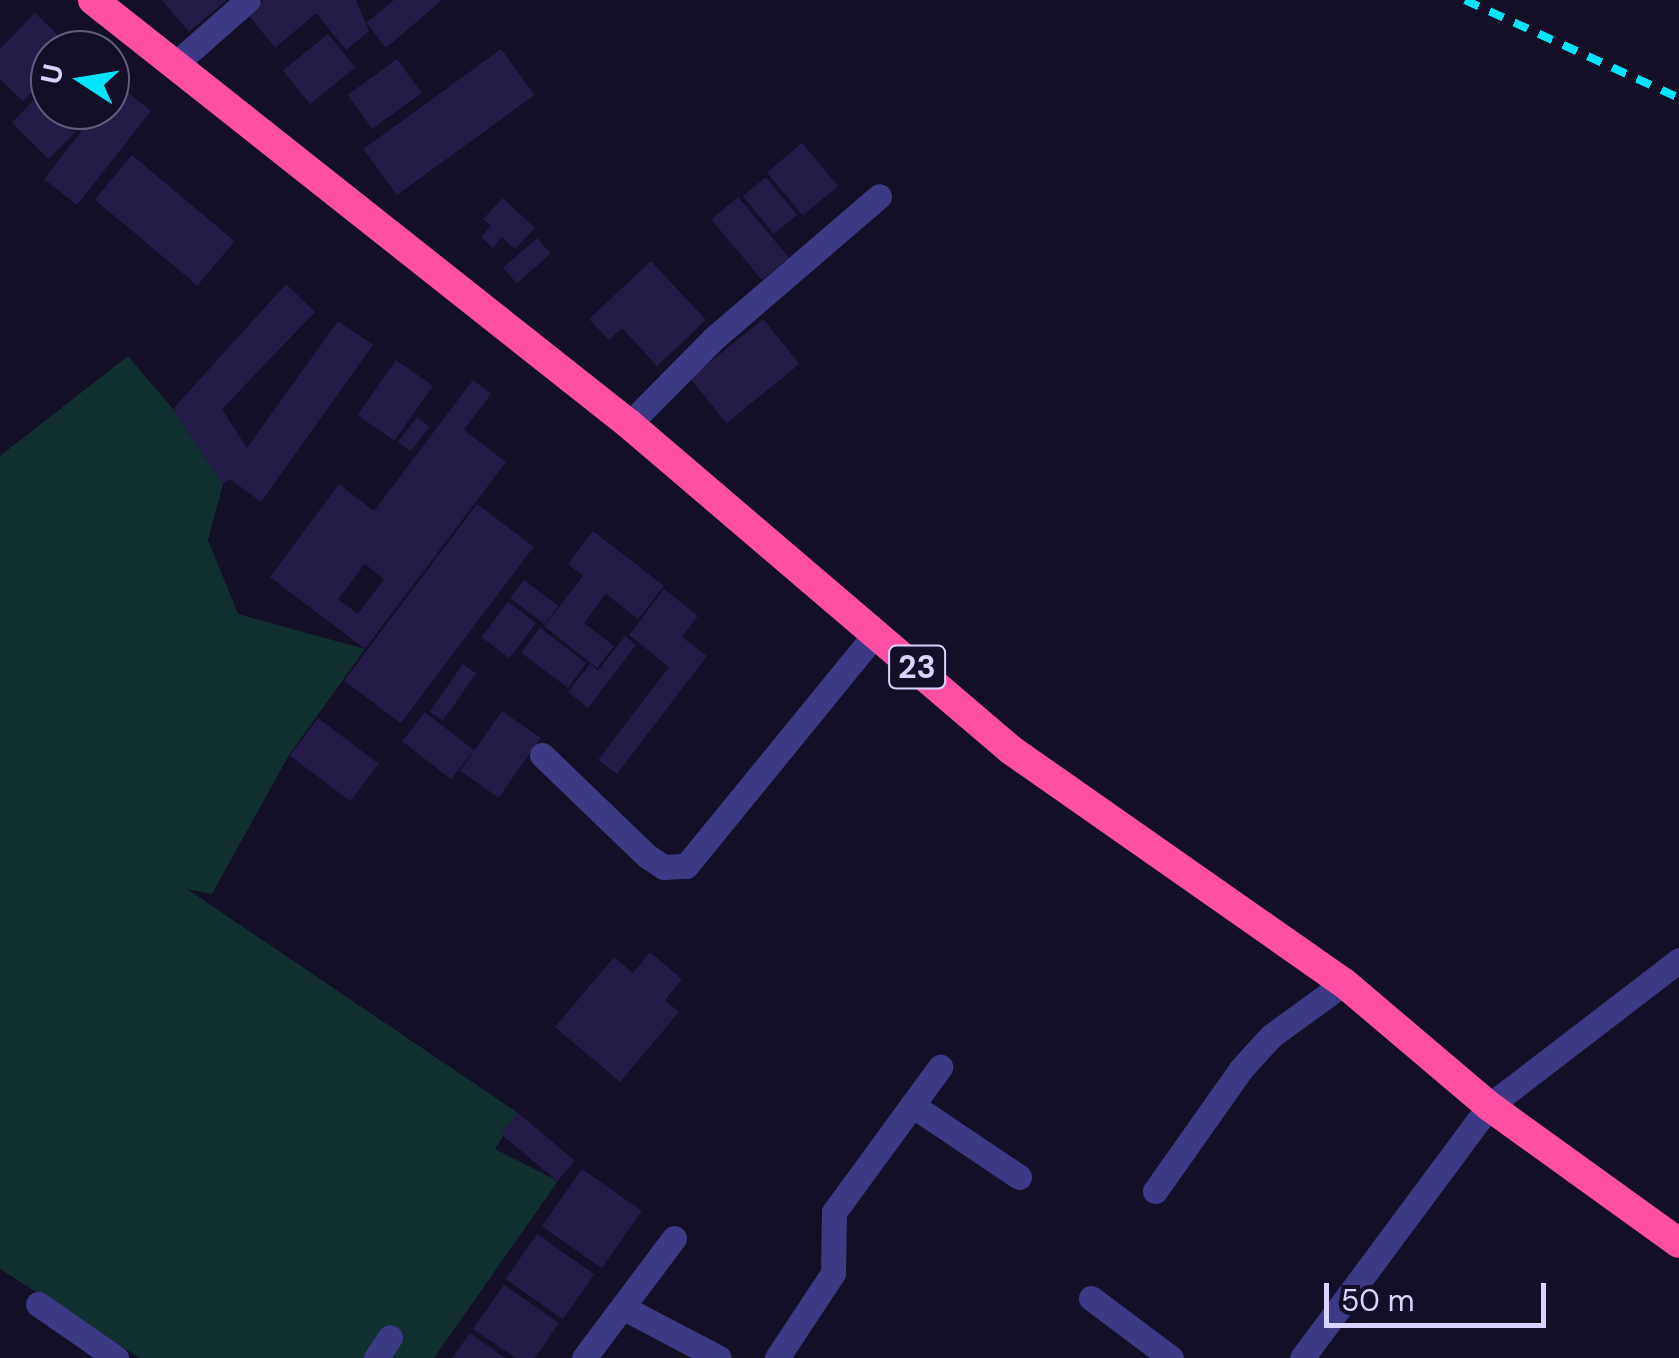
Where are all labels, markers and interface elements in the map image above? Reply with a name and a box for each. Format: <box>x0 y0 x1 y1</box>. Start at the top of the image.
north arrow <box>30 30 130 130</box>
text: U <box>32 61 72 87</box>
road number: 23 <box>887 640 947 694</box>
scale bar <box>1329 1263 1552 1325</box>
text: 50 m <box>1341 1281 1415 1320</box>

